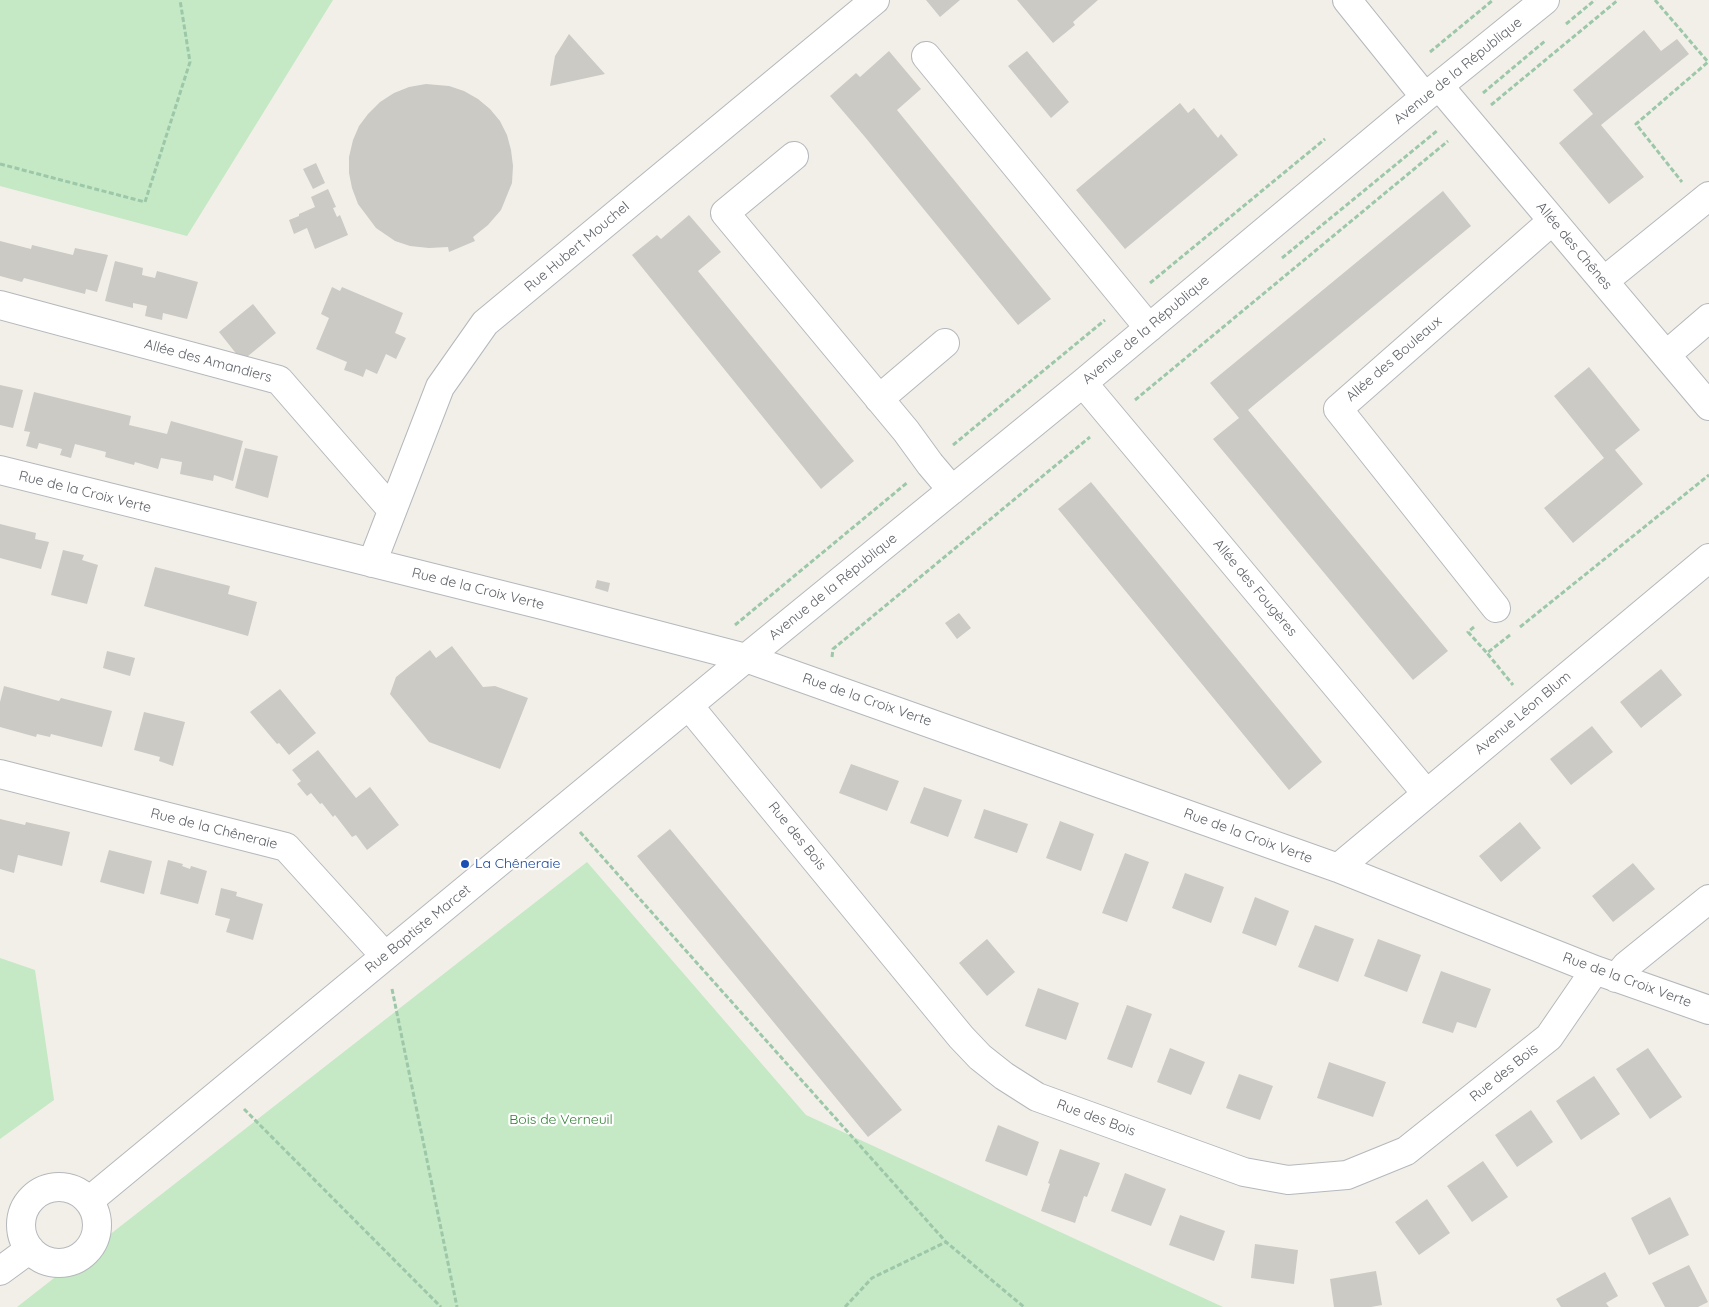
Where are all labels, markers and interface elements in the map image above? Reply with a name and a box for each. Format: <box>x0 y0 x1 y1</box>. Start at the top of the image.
street label: Avenue de la République <box>1390 14 1526 128</box>
street label: Rue Hubert Mouchel <box>521 198 633 296</box>
street label: Allée des Chênes <box>1532 199 1616 293</box>
street label: Avenue de la République <box>1079 272 1213 388</box>
street label: Allée des Bouleaux <box>1343 313 1445 405</box>
street label: Allée des Amandiers <box>142 336 274 386</box>
street label: Rue de la Croix Verte <box>17 467 153 517</box>
street label: Avenue de la République <box>765 530 901 644</box>
street label: Allée des Fougères <box>1209 536 1301 640</box>
street label: Rue de la Croix Verte <box>410 564 546 614</box>
street label: Avenue Léon Blum <box>1471 668 1575 758</box>
street label: Rue de la Croix Verte <box>800 670 934 730</box>
street label: Rue des Bois <box>764 799 830 873</box>
street label: Rue de la Chêneraie <box>149 805 279 853</box>
street label: Rue de la Croix Verte <box>1181 805 1315 867</box>
place label: La Chêneraie <box>475 856 560 872</box>
marker: La Chêneraie <box>459 858 471 870</box>
street label: Rue Baptiste Marcet <box>362 881 474 977</box>
street label: Rue de la Croix Verte <box>1560 949 1694 1011</box>
street label: Rue des Bois <box>1467 1040 1541 1106</box>
street label: Rue des Bois <box>1054 1096 1138 1140</box>
park label: Bois de Verneuil <box>509 1112 613 1128</box>

